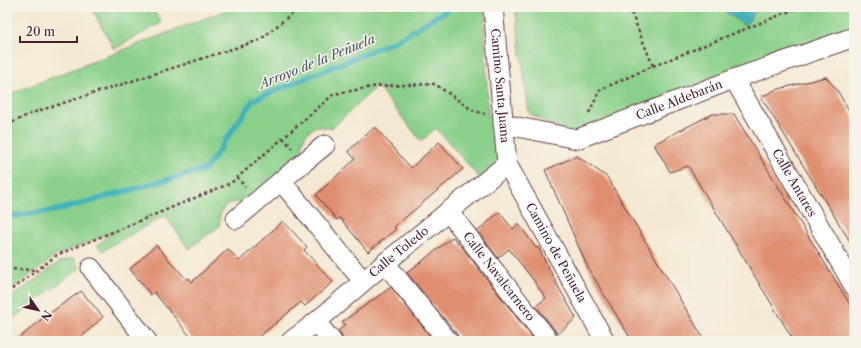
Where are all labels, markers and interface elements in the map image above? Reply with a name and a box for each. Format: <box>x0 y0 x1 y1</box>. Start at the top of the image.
scale bar <box>20 18 77 44</box>
text: 20 m <box>26 24 55 39</box>
street label: Camino Santa Juana <box>488 28 513 144</box>
water label: Arroyo de la Peñuela <box>255 30 378 92</box>
street label: Calle Aldebarán <box>634 76 725 123</box>
street label: Calle Antares <box>769 146 820 219</box>
street label: Camino de Peñuela <box>523 200 590 305</box>
street label: Calle Toledo <box>366 223 431 280</box>
street label: Calle Navalcarnero <box>460 229 539 324</box>
north arrow <box>18 290 58 330</box>
text: N <box>38 308 55 324</box>

